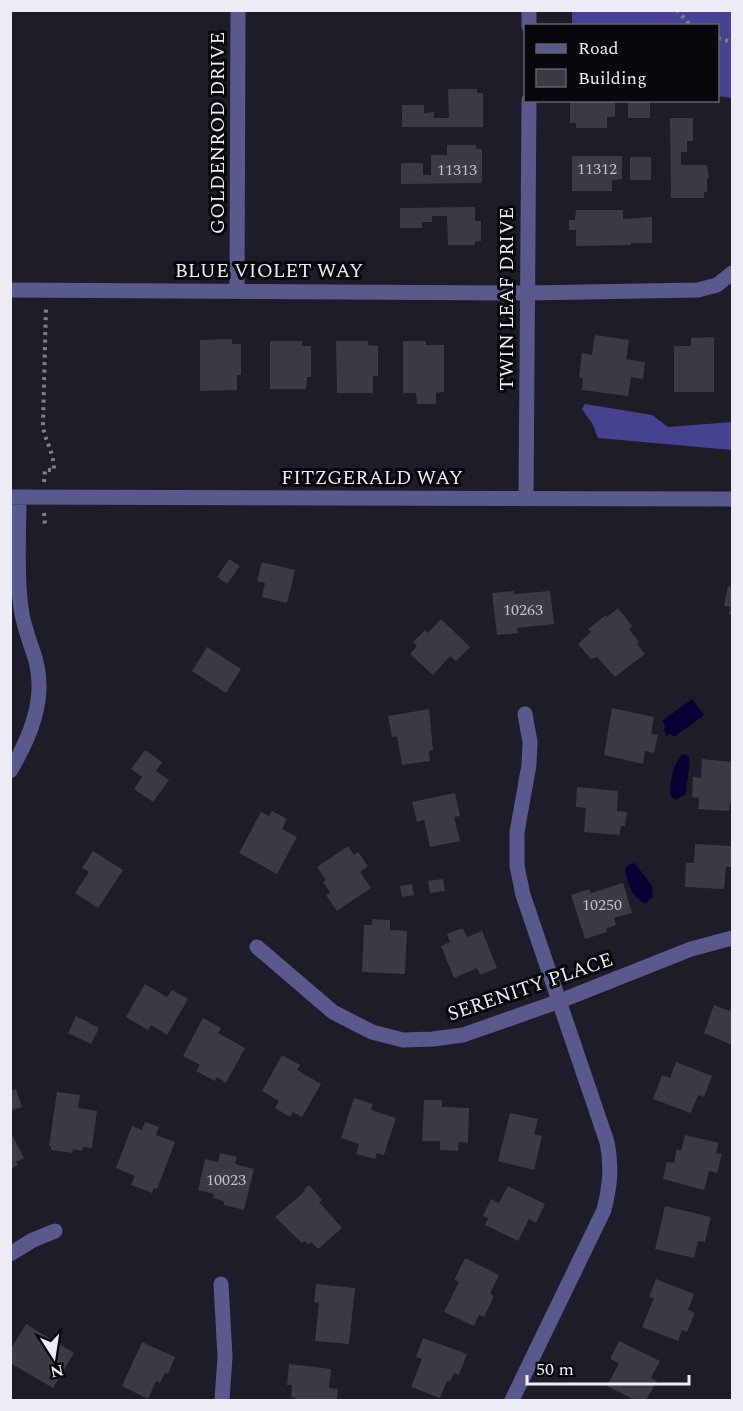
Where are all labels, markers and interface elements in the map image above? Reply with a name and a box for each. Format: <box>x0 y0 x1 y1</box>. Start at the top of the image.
legend <box>524 24 719 102</box>
street label: GOLDENROD DRIVE <box>203 32 233 234</box>
text: Road <box>578 35 619 62</box>
text: Building <box>578 65 647 92</box>
house number: 11312 <box>577 157 617 181</box>
house number: 11313 <box>437 158 477 182</box>
street label: TWIN LEAF DRIVE <box>492 207 522 391</box>
street label: BLUE VIOLET WAY <box>175 256 363 286</box>
street label: FITZGERALD WAY <box>281 463 463 493</box>
house number: 10263 <box>503 598 543 622</box>
house number: 10250 <box>582 893 622 917</box>
street label: SERENITY PLACE <box>444 945 617 1029</box>
house number: 10023 <box>206 1168 246 1192</box>
north arrow <box>24 1327 84 1387</box>
scale bar <box>527 1348 689 1386</box>
text: 50 m <box>536 1356 574 1383</box>
text: N <box>48 1358 66 1384</box>

